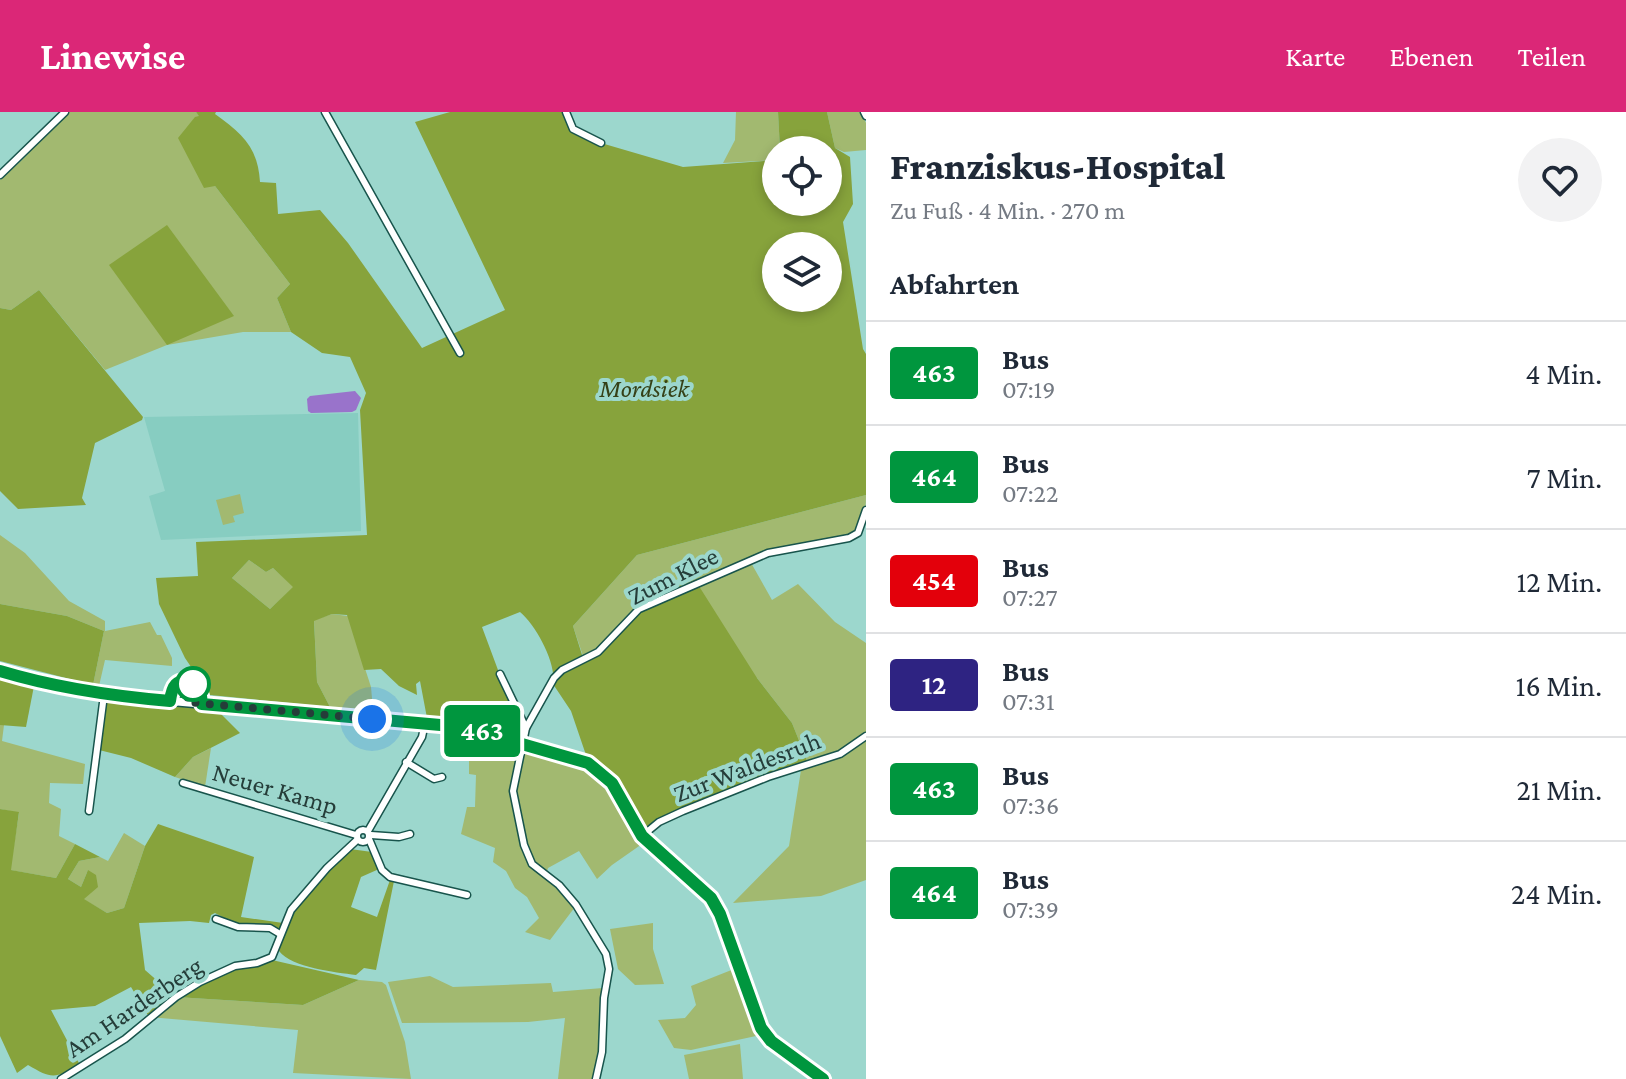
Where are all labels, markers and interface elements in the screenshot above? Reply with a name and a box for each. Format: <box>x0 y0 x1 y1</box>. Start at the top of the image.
text: Linewise <box>40 35 185 77</box>
text: Karte <box>1285 41 1345 72</box>
text: Ebenen <box>1389 41 1474 72</box>
text: Teilen <box>1518 41 1586 72</box>
map controls <box>762 136 842 312</box>
button: locate <box>762 136 842 216</box>
button: heart <box>1518 138 1602 222</box>
text: Franziskus-Hospital <box>890 145 1225 187</box>
text: Zu Fuß · 4 Min. · 270 m <box>890 196 1125 225</box>
button: layers <box>762 232 842 312</box>
text: Abfahrten <box>890 267 1019 300</box>
text: Bus <box>1002 342 1049 375</box>
text: 463 <box>912 357 956 388</box>
text: 4 Min. <box>1525 357 1602 390</box>
park label: Mordsiek <box>598 374 690 403</box>
text: 07:19 <box>1002 375 1055 404</box>
text: Bus <box>1002 446 1049 479</box>
text: 464 <box>911 461 957 492</box>
text: 7 Min. <box>1527 461 1602 494</box>
text: 07:22 <box>1002 479 1058 508</box>
street label: Zum Klee <box>623 541 723 611</box>
text: Bus <box>1002 550 1049 583</box>
text: 454 <box>912 565 956 596</box>
text: 12 Min. <box>1516 565 1602 598</box>
text: 07:27 <box>1002 583 1058 612</box>
text: Bus <box>1002 654 1049 687</box>
unlabelled marker <box>176 667 210 701</box>
text: 12 <box>922 669 946 700</box>
text: 16 Min. <box>1515 669 1602 702</box>
text: 07:31 <box>1002 687 1055 716</box>
your location <box>352 699 392 739</box>
line badge: 463 <box>436 705 528 757</box>
text: 463 <box>460 715 504 746</box>
street label: Zur Waldesruh <box>669 726 825 808</box>
street label: Neuer Kamp <box>209 757 341 821</box>
text: Bus <box>1002 758 1049 791</box>
text: 463 <box>912 773 956 804</box>
text: 21 Min. <box>1516 773 1602 806</box>
text: 07:36 <box>1002 791 1059 820</box>
text: Bus <box>1002 862 1049 895</box>
text: 464 <box>911 877 957 908</box>
text: 24 Min. <box>1511 877 1602 910</box>
text: 07:39 <box>1002 895 1059 924</box>
street label: Am Harderberg <box>60 950 208 1063</box>

